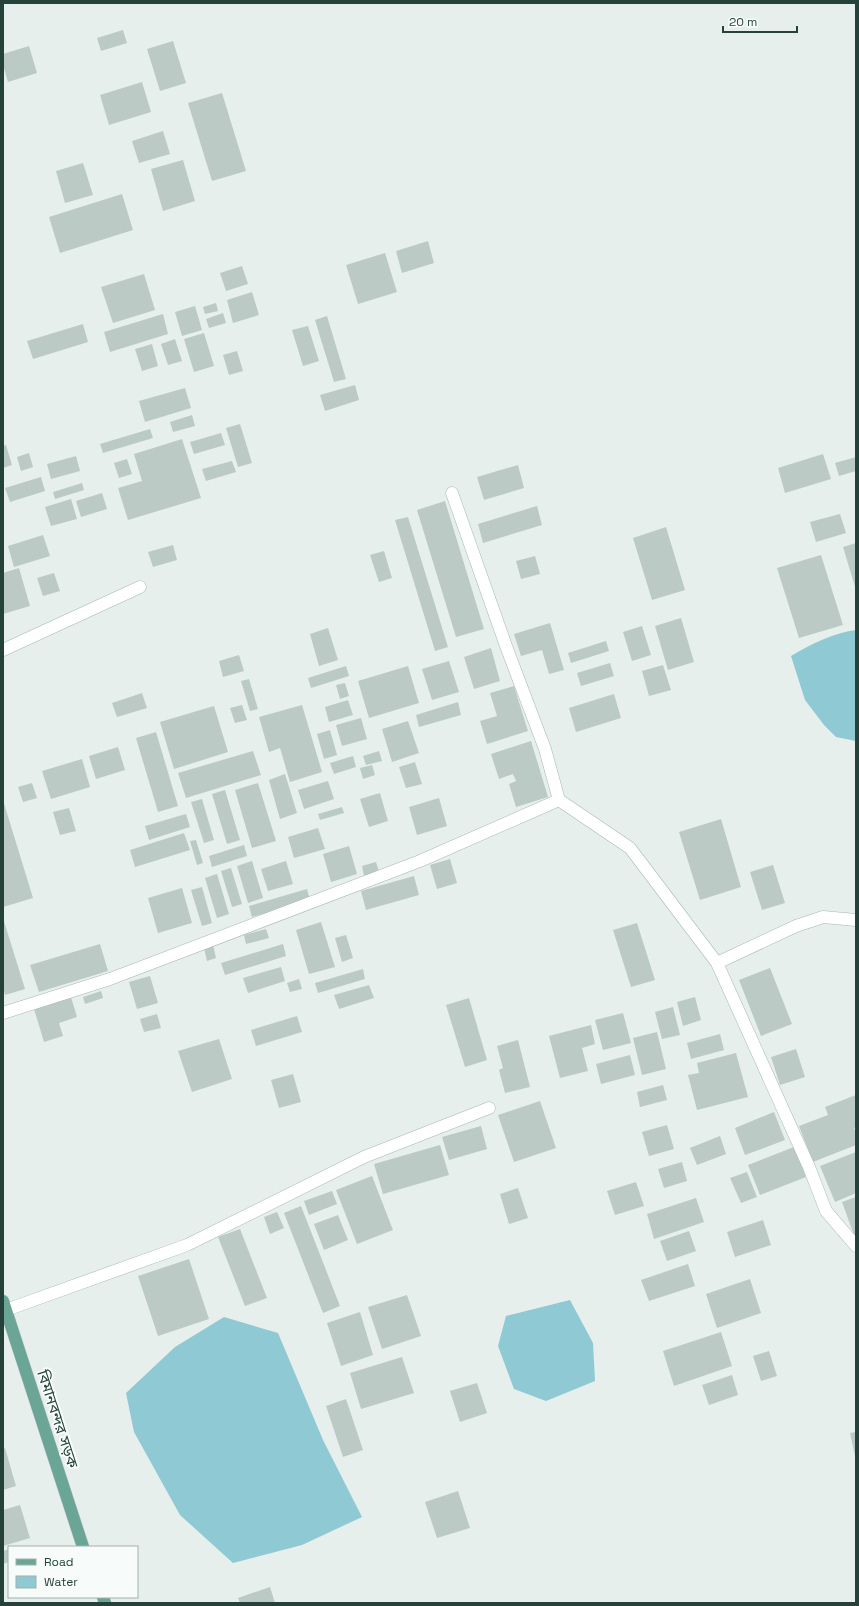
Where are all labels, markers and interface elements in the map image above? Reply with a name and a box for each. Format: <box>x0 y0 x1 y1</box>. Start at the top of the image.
scale bar <box>723 8 797 34</box>
text: 20 m <box>729 14 757 30</box>
street label: বিমানবন্দর সড়ক <box>33 1367 83 1471</box>
legend <box>8 1546 138 1598</box>
text: Road <box>44 1554 73 1570</box>
text: Water <box>44 1574 78 1590</box>

